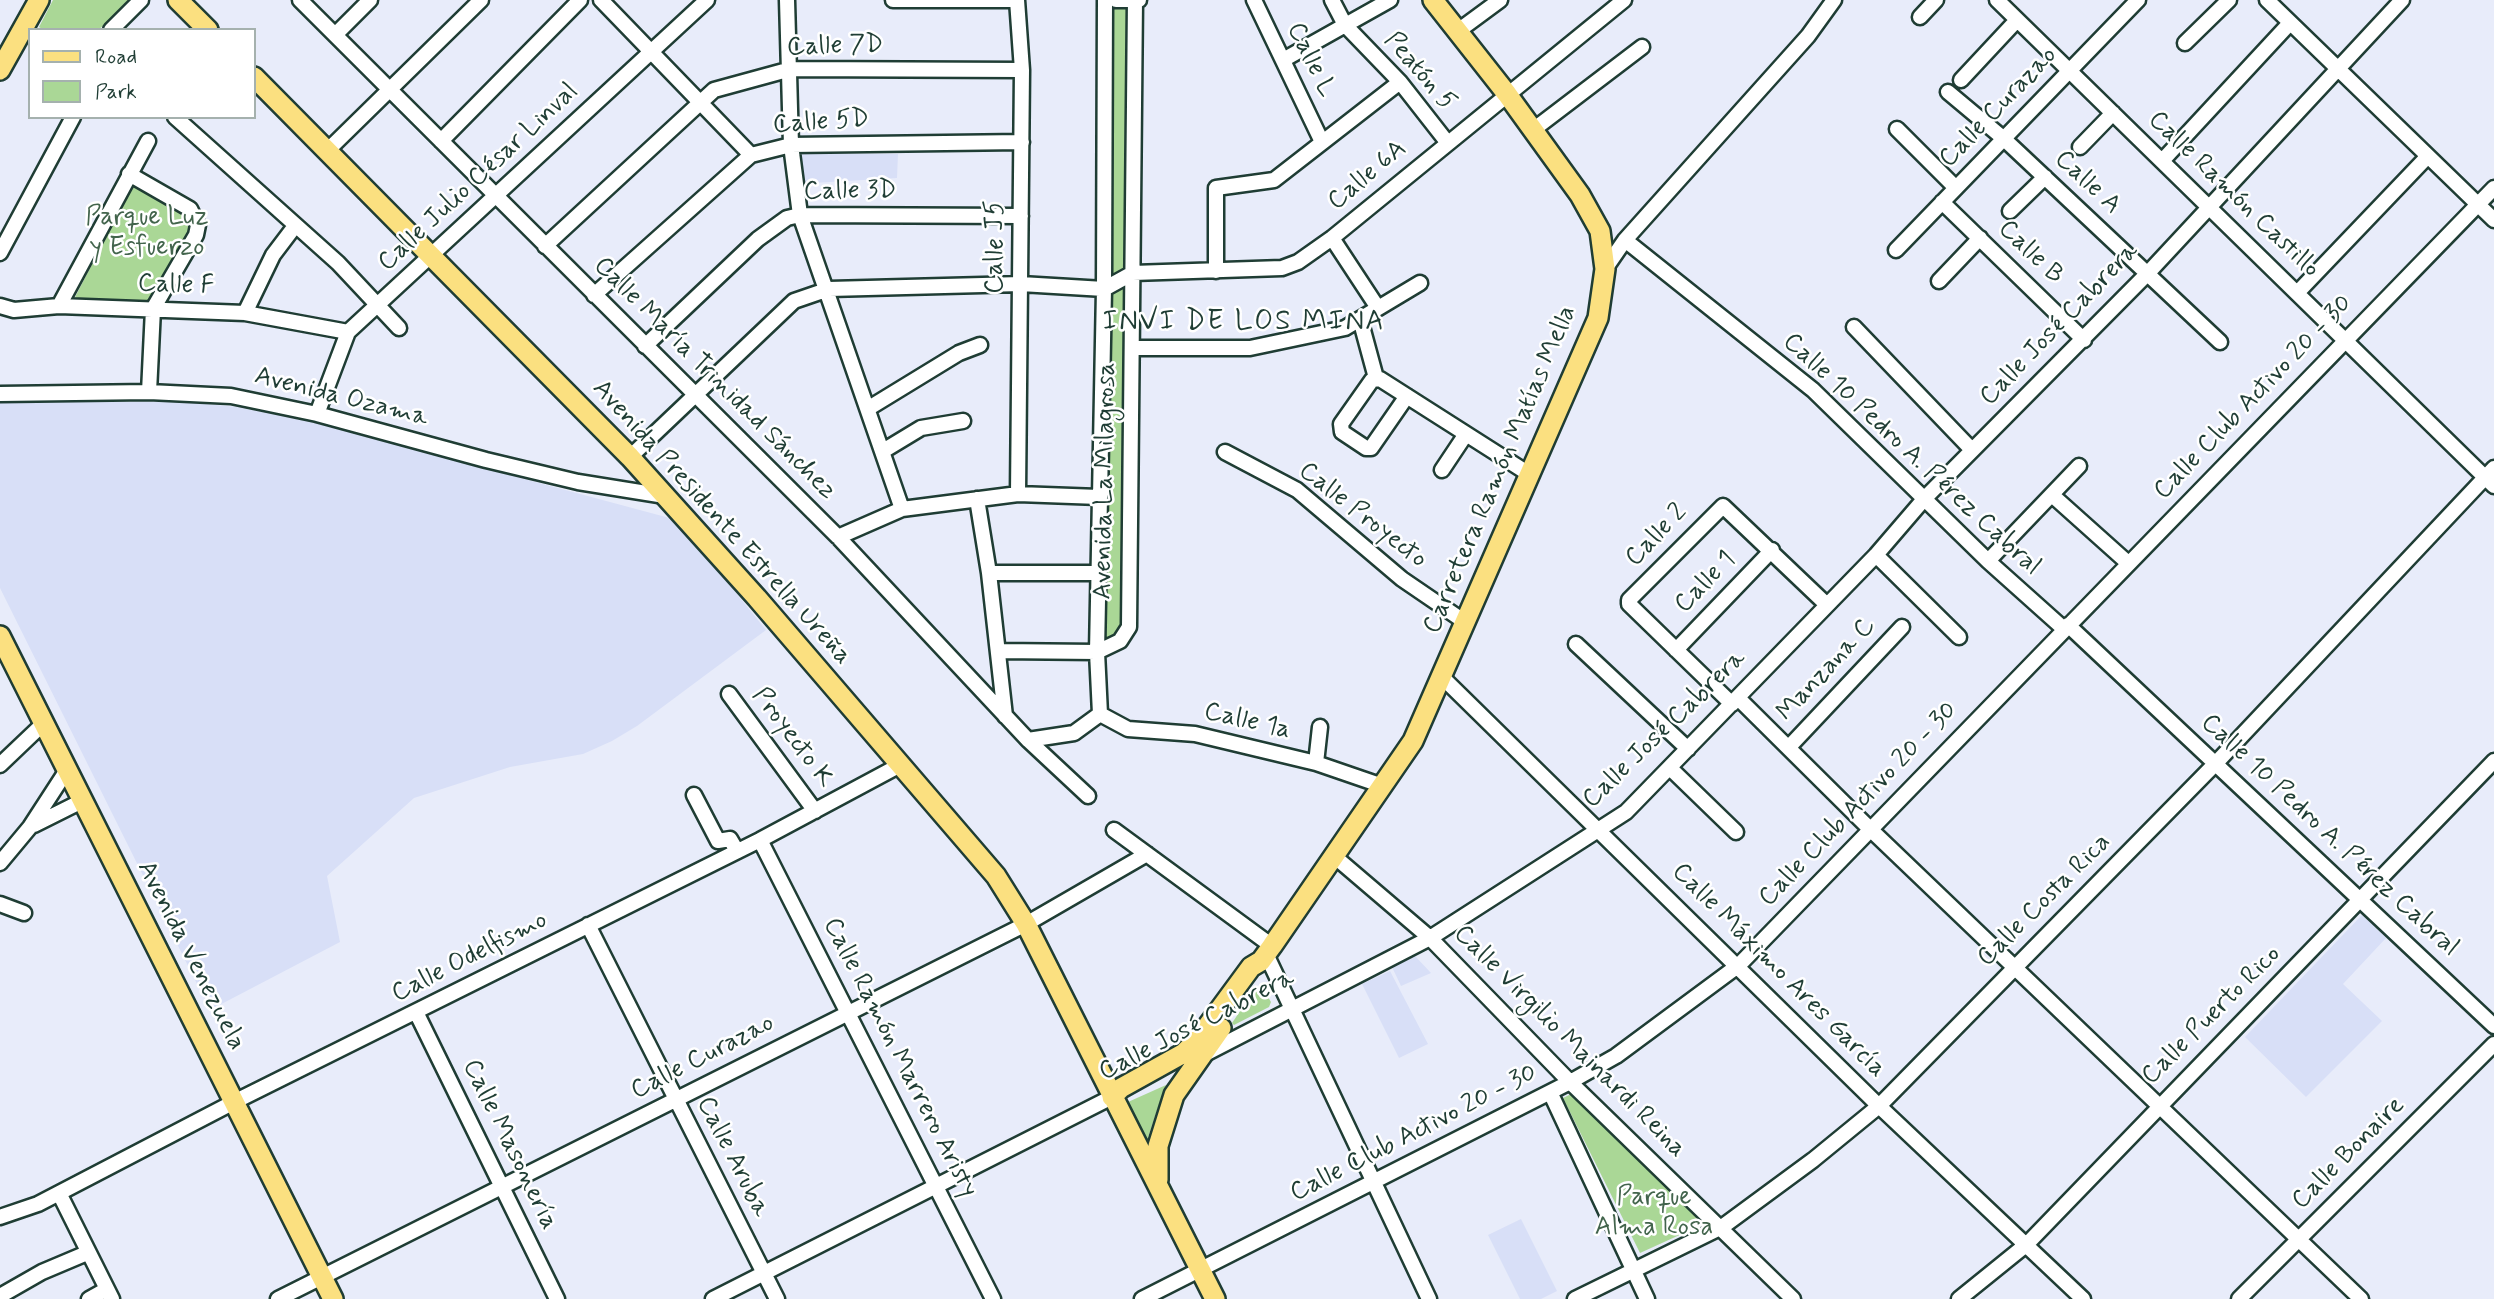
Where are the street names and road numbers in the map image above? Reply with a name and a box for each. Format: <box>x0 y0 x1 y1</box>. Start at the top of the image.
street label: Calle L <box>1279 18 1341 102</box>
street label: Peatón 5 <box>1376 26 1462 118</box>
street label: Calle 7D <box>786 30 884 64</box>
street label: Calle Curazao <box>1933 41 2065 175</box>
street label: Calle Julio César Linval <box>372 77 586 279</box>
street label: Calle 5D <box>772 104 870 142</box>
street label: Calle Ramón Castillo <box>2141 105 2325 285</box>
street label: Calle 6A <box>1322 134 1414 218</box>
street label: Calle A <box>2047 144 2127 222</box>
street label: Calle 3D <box>803 176 897 208</box>
street label: Calle J5 <box>981 200 1013 294</box>
street label: Calle B <box>1991 214 2069 292</box>
street label: Calle José Cabrera <box>1974 237 2146 413</box>
street label: Calle María Trinidad Sánchez <box>586 251 842 507</box>
street label: Calle F <box>137 269 215 303</box>
street label: Calle Club Activo 20 - 30 <box>2148 289 2360 507</box>
street label: Carretera Ramón Matías Mella <box>1418 301 1584 639</box>
street label: Calle 10 Pedro A. Pérez Cabral <box>1775 327 2047 583</box>
street label: Avenida Ozama <box>251 361 431 435</box>
street label: Avenida La Milagrosa <box>1088 362 1124 600</box>
street label: Avenida Presidente Estrella Ureña <box>585 374 857 672</box>
street label: Calle Proyecto <box>1291 456 1433 576</box>
street label: Calle 2 <box>1619 498 1695 574</box>
street label: Calle 1 <box>1669 545 1743 621</box>
street label: Manzana C <box>1771 612 1883 728</box>
street label: Calle José Cabrera <box>1577 644 1753 816</box>
street label: Proyecto K <box>744 682 840 794</box>
street label: Calle Club Activo 20 - 30 <box>1753 696 1965 914</box>
street label: Calle 1a <box>1201 697 1293 747</box>
street label: Calle 10 Pedro A. Pérez Cabral <box>2193 708 2465 964</box>
street label: Calle Costa Rica <box>1972 828 2118 974</box>
street label: Avenida Venezuela <box>129 856 251 1056</box>
street label: Calle Máximo Ares García <box>1664 857 1892 1085</box>
street label: Calle Odelfismo <box>387 905 553 1011</box>
street label: Calle Ramón Marrero Aristy <box>815 913 983 1203</box>
street label: Calle Virgilio Mainardi Reina <box>1446 919 1692 1165</box>
street label: Calle Puerto Rico <box>2136 940 2288 1092</box>
street label: Calle José Cabrera <box>1094 963 1300 1089</box>
street label: Calle Curazao <box>626 1009 780 1107</box>
street label: Calle Masonería <box>454 1055 564 1235</box>
street label: Calle Club Activo 20 - 30 <box>1285 1058 1543 1210</box>
street label: Calle Bonaire <box>2286 1091 2412 1217</box>
street label: Calle Aruba <box>688 1092 776 1222</box>

